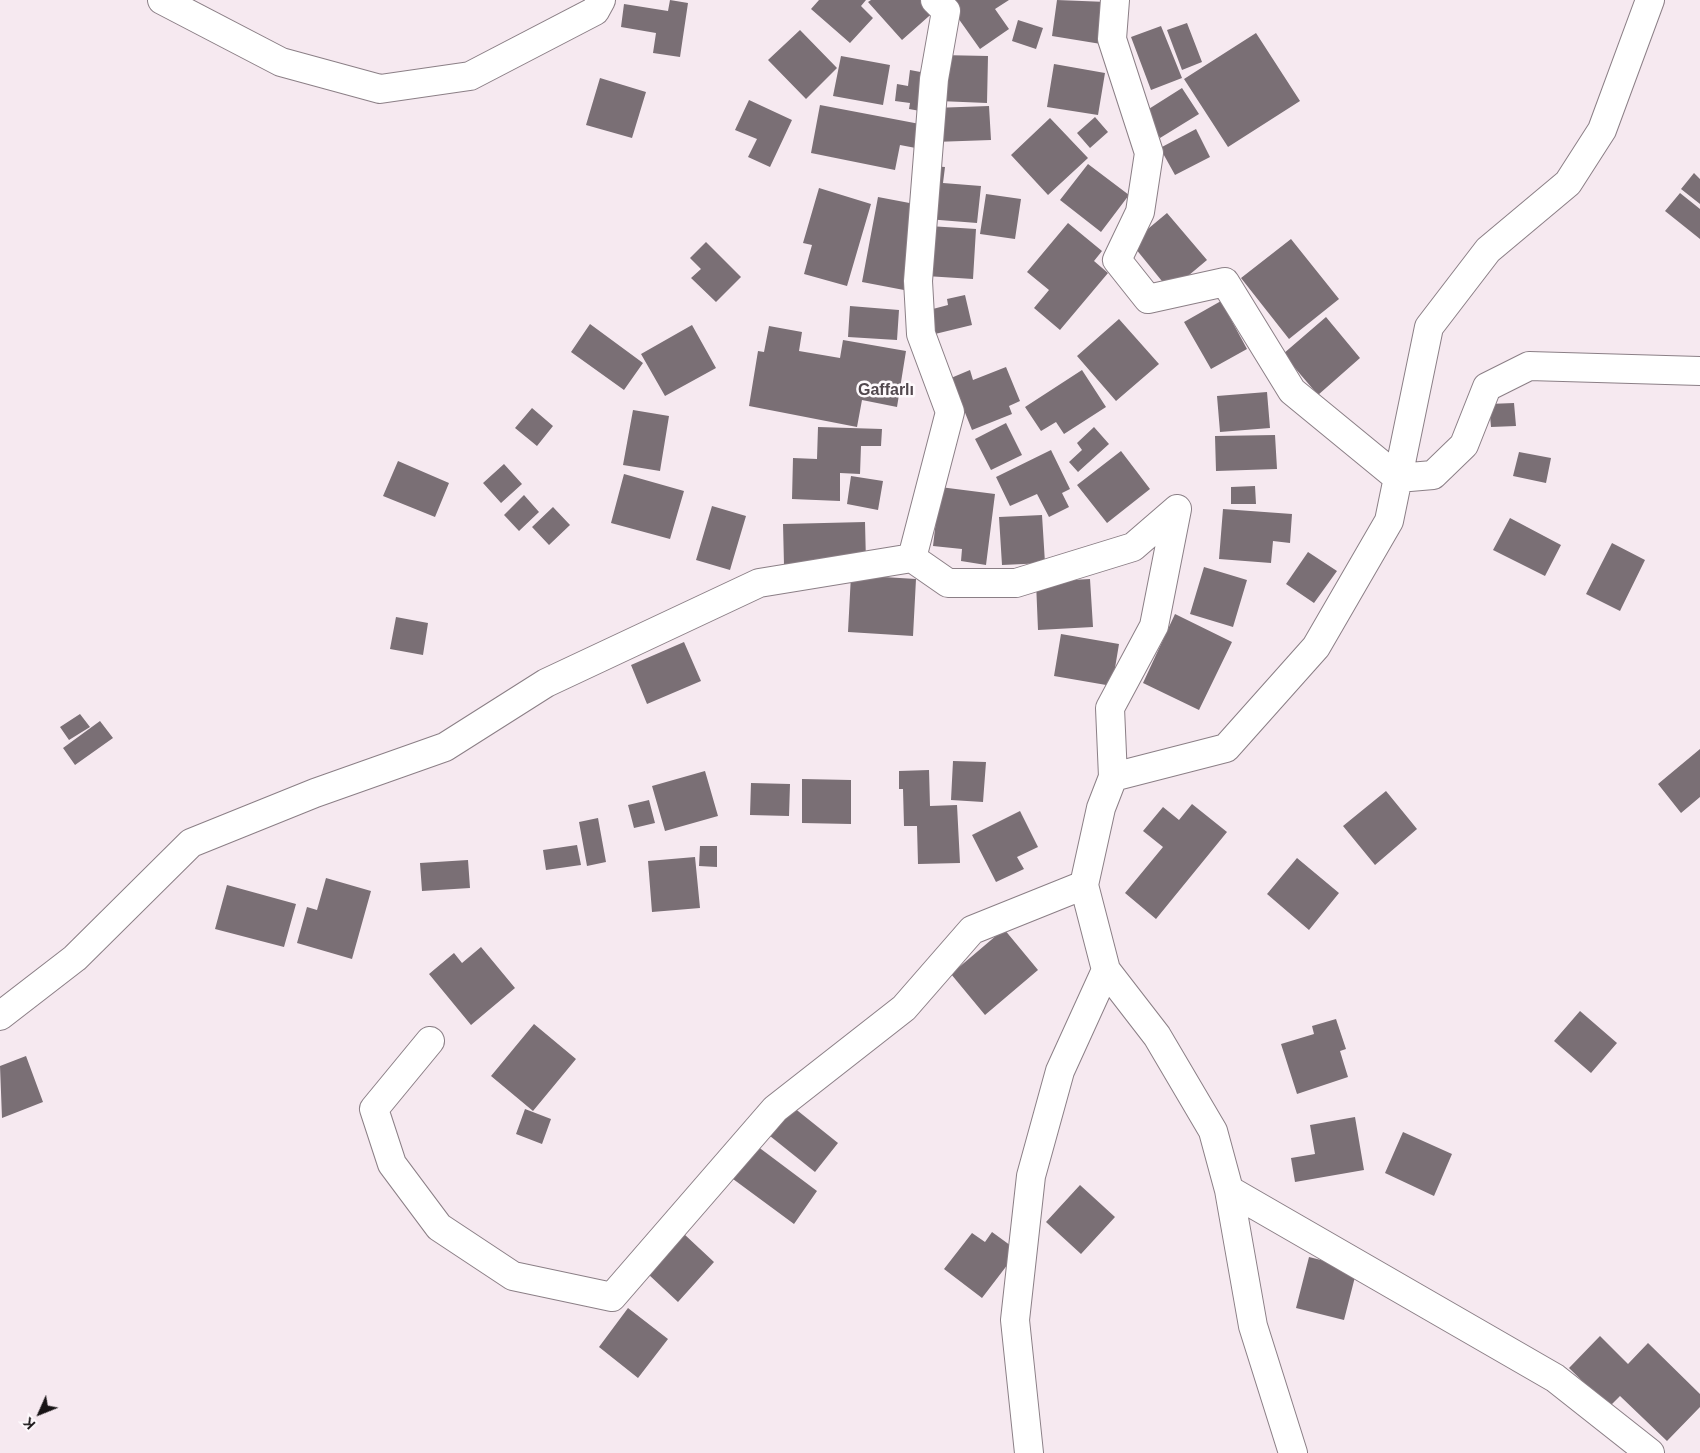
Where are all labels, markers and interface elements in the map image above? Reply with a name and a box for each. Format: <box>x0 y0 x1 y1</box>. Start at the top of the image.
district label: Gaffarlı <box>858 381 914 401</box>
north arrow <box>15 1388 65 1438</box>
text: K <box>20 1414 38 1433</box>

